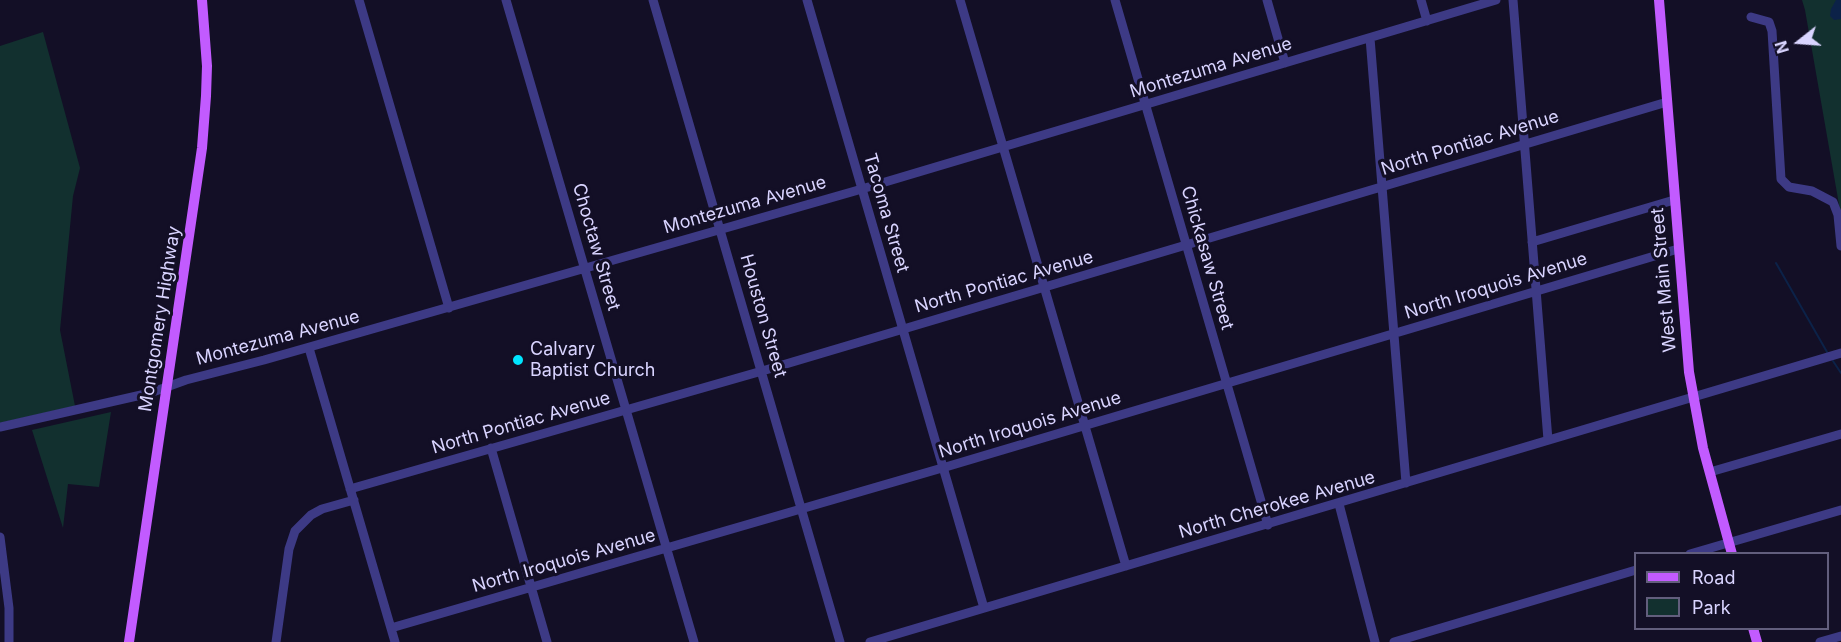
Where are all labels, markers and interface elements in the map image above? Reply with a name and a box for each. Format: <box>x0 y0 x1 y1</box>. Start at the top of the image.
north arrow <box>1769 12 1829 72</box>
street label: Montezuma Avenue <box>1127 33 1295 103</box>
text: N <box>1770 39 1793 56</box>
street label: North Pontiac Avenue <box>1378 106 1562 180</box>
street label: Tacoma Street <box>859 151 913 275</box>
street label: Montezuma Avenue <box>661 171 829 239</box>
street label: Choctaw Street <box>567 181 625 313</box>
street label: Chickasaw Street <box>1176 184 1238 332</box>
street label: West Main Street <box>1647 207 1681 353</box>
street label: Montgomery Highway <box>135 225 185 413</box>
street label: North Pontiac Avenue <box>912 246 1096 318</box>
street label: North Iroquois Avenue <box>1402 248 1590 324</box>
street label: Houston Street <box>735 252 791 380</box>
street label: Montezuma Avenue <box>194 306 362 370</box>
place label: Calvary Baptist Church <box>530 339 655 382</box>
marker: Calvary Baptist Church <box>511 353 525 367</box>
street label: North Pontiac Avenue <box>429 387 613 459</box>
street label: North Iroquois Avenue <box>936 387 1124 463</box>
street label: North Cherokee Avenue <box>1176 467 1378 543</box>
street label: North Iroquois Avenue <box>470 524 658 598</box>
legend <box>1634 552 1829 630</box>
text: Road <box>1692 567 1735 588</box>
text: Park <box>1692 597 1731 618</box>

